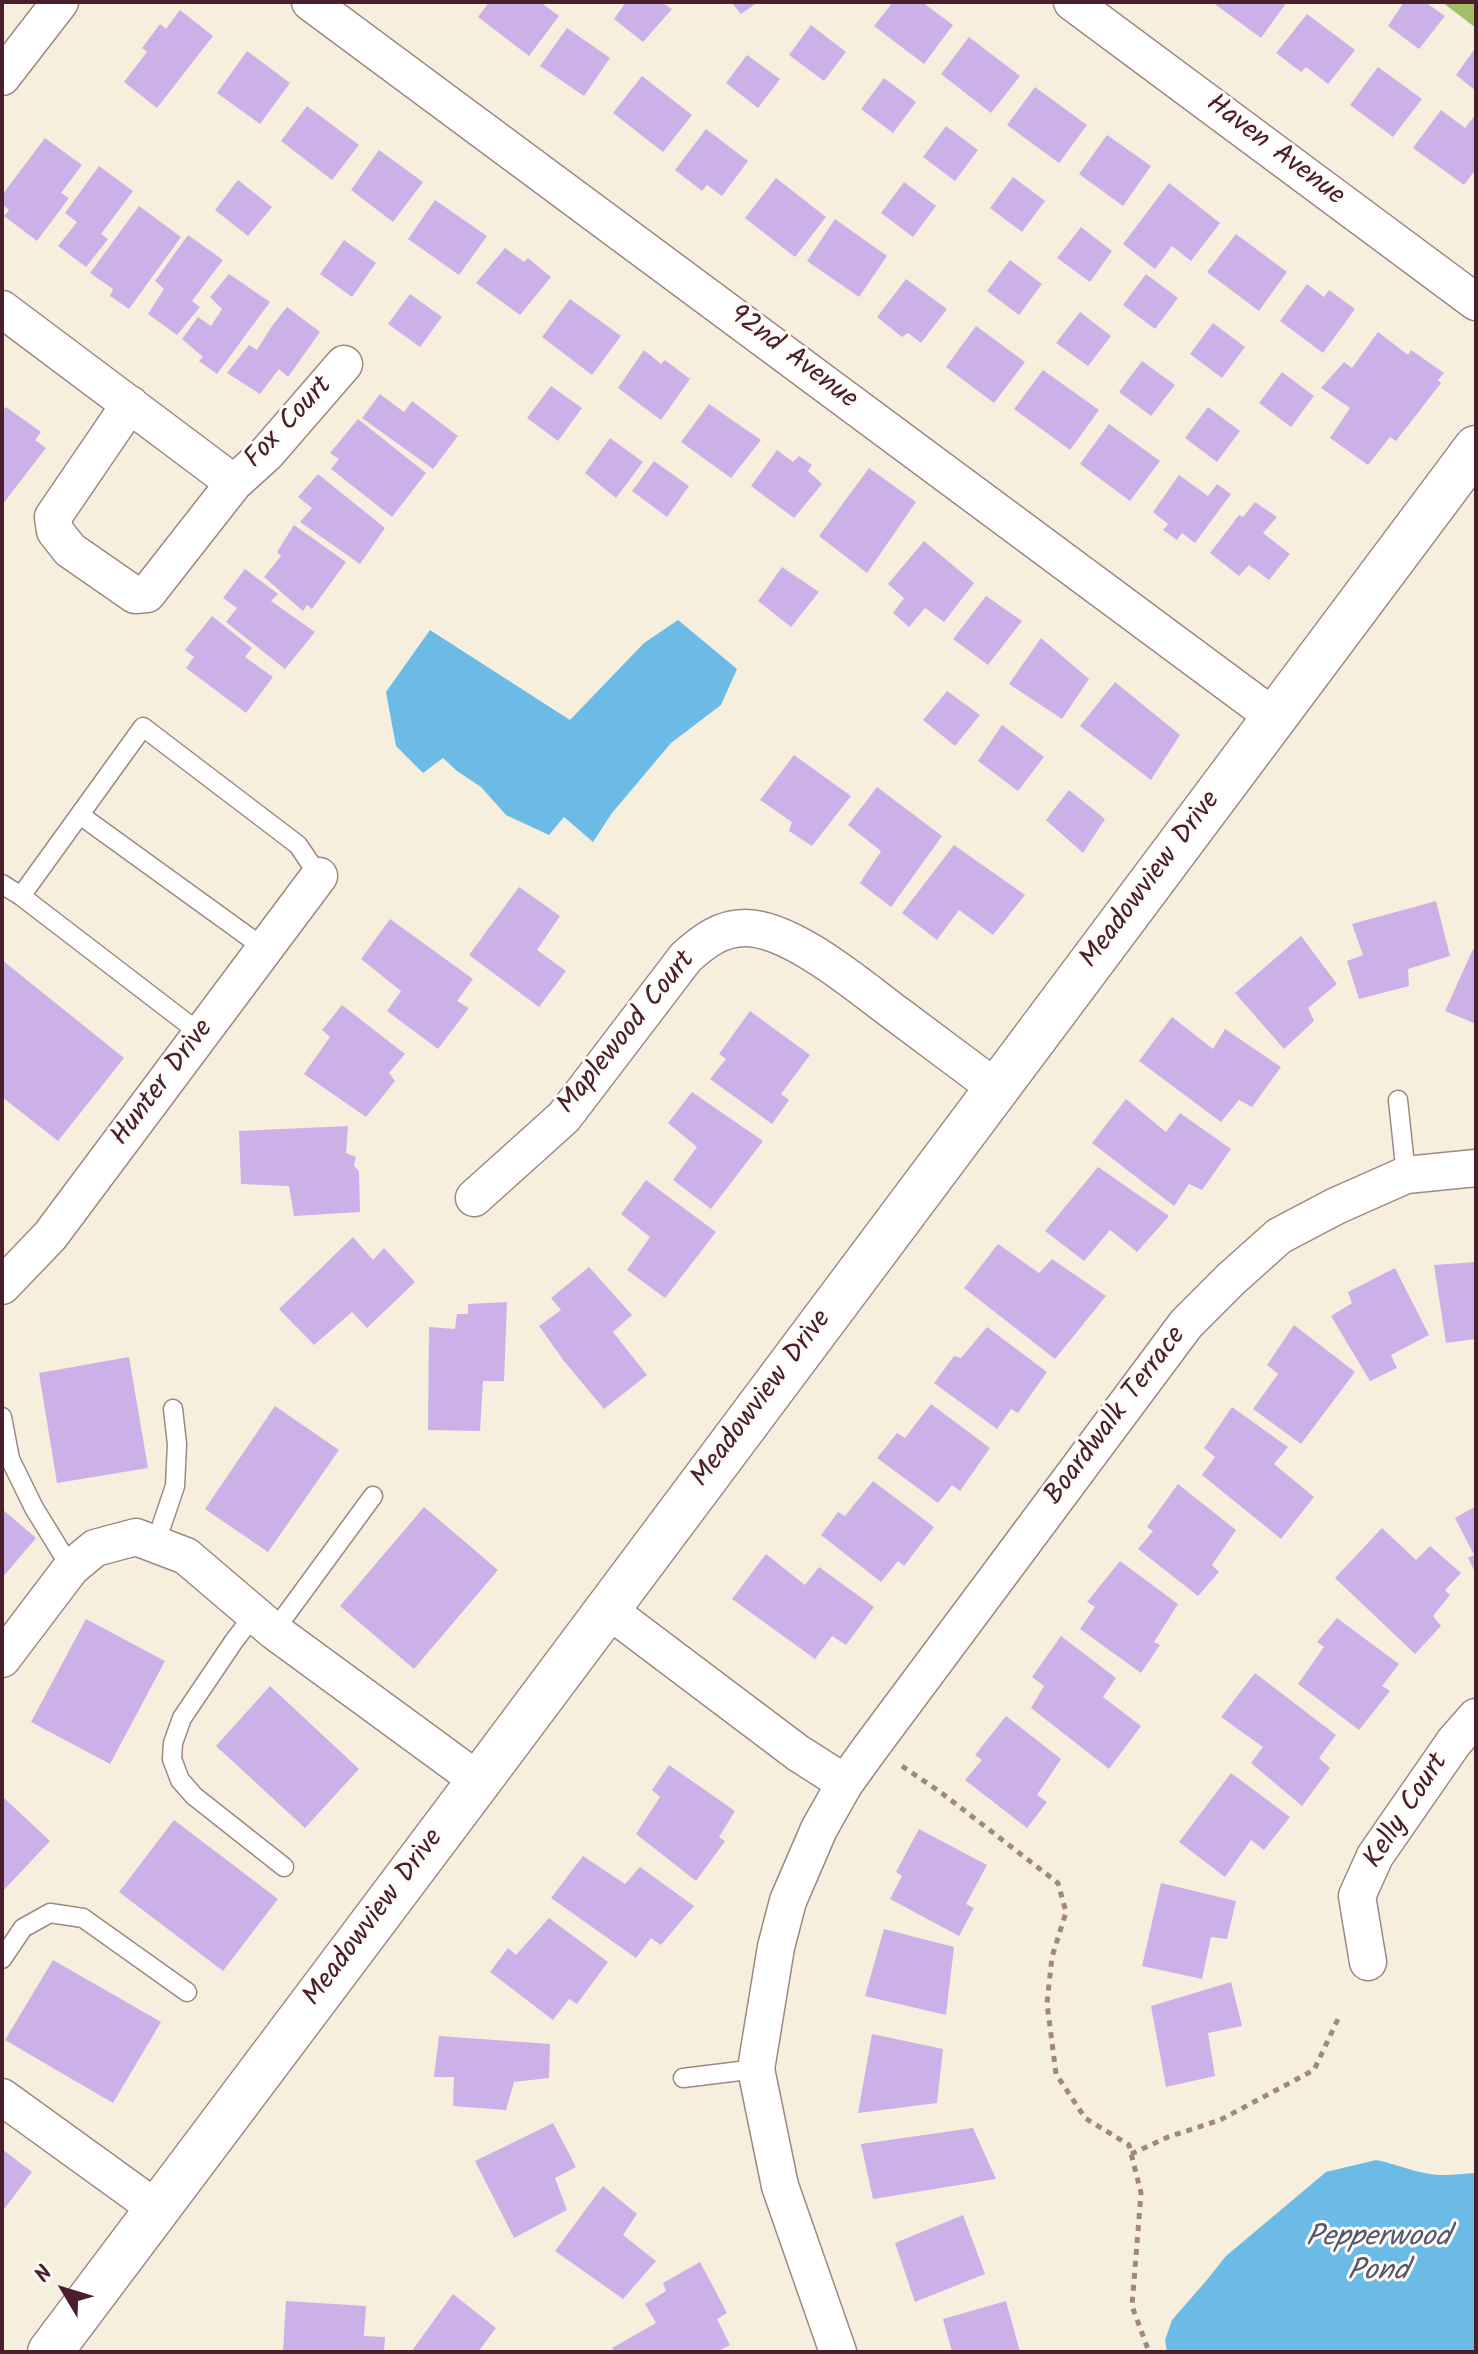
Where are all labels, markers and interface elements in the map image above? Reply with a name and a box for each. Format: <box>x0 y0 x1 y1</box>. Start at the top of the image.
street label: Haven Avenue <box>1198 89 1350 215</box>
street label: 92nd Avenue <box>721 300 863 418</box>
street label: Fox Court <box>239 371 341 477</box>
street label: Meadowview Drive <box>1075 786 1229 976</box>
street label: Maplewood Court <box>552 946 704 1122</box>
street label: Hunter Drive <box>106 1014 222 1154</box>
street label: Meadowview Drive <box>686 1305 840 1495</box>
street label: Boardwalk Terrace <box>1039 1321 1195 1513</box>
street label: Kelly Court <box>1358 1748 1458 1876</box>
street label: Meadowview Drive <box>298 1824 452 2014</box>
water label: Pepperwood Pond <box>1306 2222 1450 2292</box>
north arrow <box>24 2250 104 2330</box>
text: N <box>27 2259 63 2291</box>

